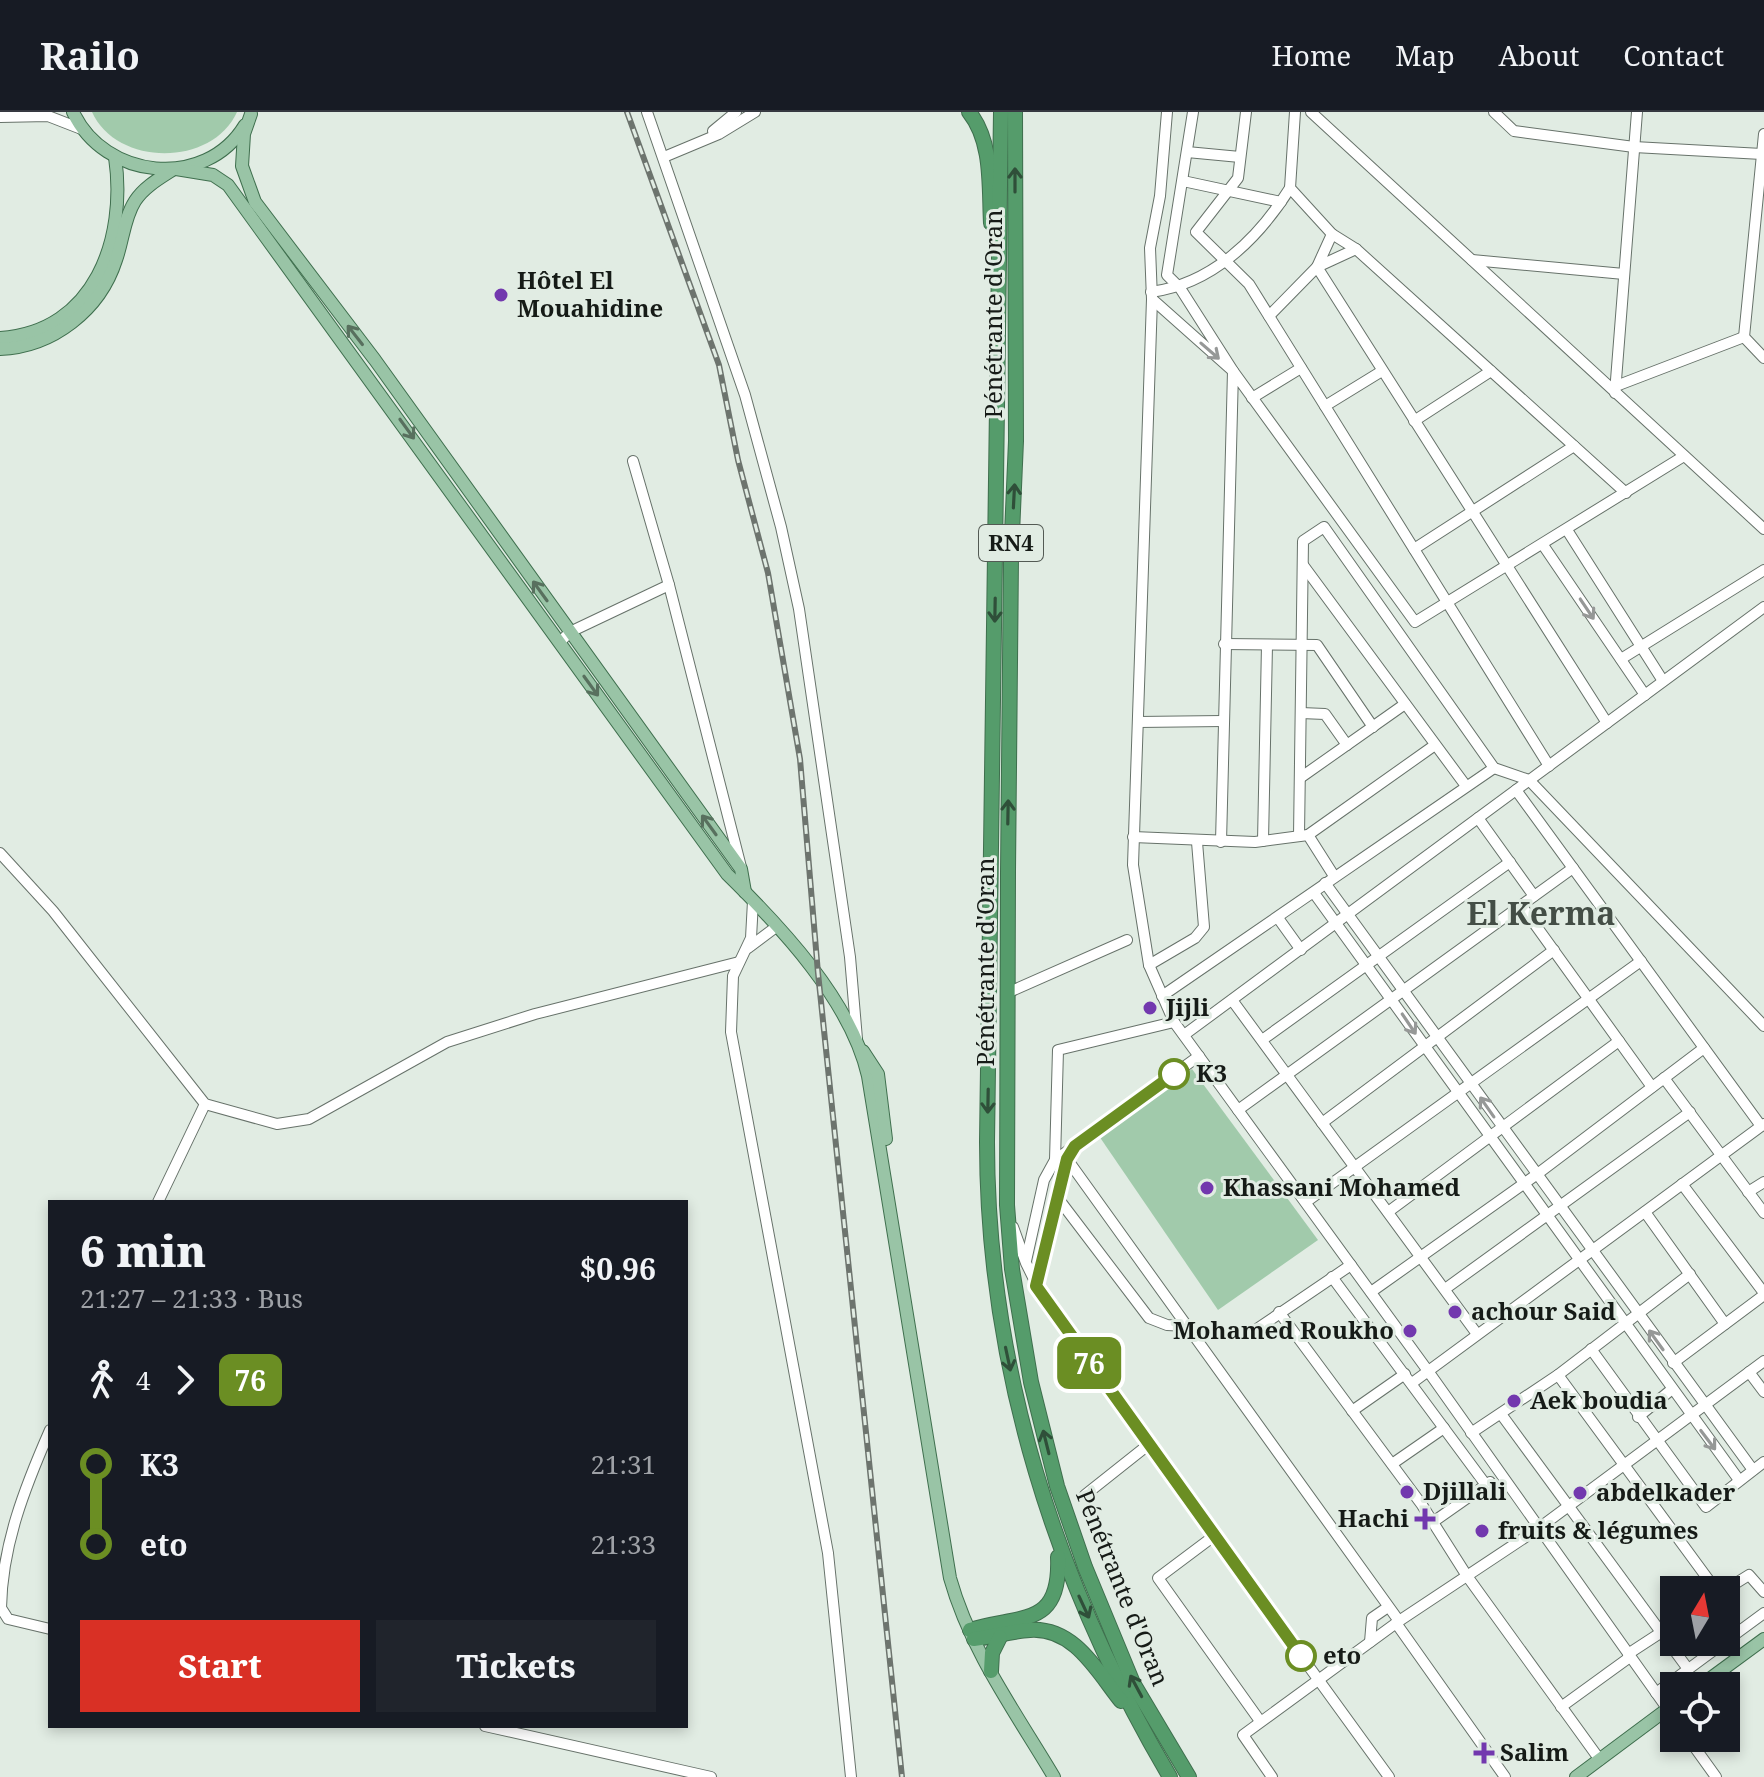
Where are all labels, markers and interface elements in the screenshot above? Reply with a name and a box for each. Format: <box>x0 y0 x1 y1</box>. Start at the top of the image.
text: Railo <box>40 29 140 81</box>
text: Home <box>1272 36 1351 74</box>
text: Map <box>1395 36 1455 74</box>
text: About <box>1499 36 1579 74</box>
text: Contact <box>1623 36 1724 74</box>
one-way arrow <box>1007 167 1023 194</box>
street label: Pénétrante d'Oran <box>976 209 1009 419</box>
place label: Hôtel El Mouahidine <box>517 263 663 324</box>
marker: Hôtel El Mouahidine <box>492 286 510 304</box>
one-way arrow <box>347 325 364 346</box>
one-way arrow <box>1200 342 1220 360</box>
one-way arrow <box>398 418 415 440</box>
one-way arrow <box>1006 483 1021 510</box>
road number: RN4 <box>979 525 1043 561</box>
one-way arrow <box>532 581 549 602</box>
one-way arrow <box>987 596 1002 623</box>
one-way arrow <box>1579 598 1595 620</box>
one-way arrow <box>583 674 600 696</box>
one-way arrow <box>1000 799 1016 826</box>
one-way arrow <box>700 814 717 836</box>
street label: Pénétrante d'Oran <box>968 857 1001 1067</box>
district label: El Kerma <box>1466 891 1616 934</box>
place label: Jijli <box>1165 990 1210 1023</box>
marker: Jijli <box>1141 999 1159 1017</box>
one-way arrow <box>1401 1012 1417 1035</box>
place label: K3 <box>1196 1056 1227 1089</box>
marker: K3 <box>1159 1059 1189 1089</box>
one-way arrow <box>980 1087 996 1114</box>
one-way arrow <box>1479 1096 1495 1118</box>
place label: Khassani Mohamed <box>1223 1170 1461 1203</box>
marker: Khassani Mohamed <box>1198 1179 1216 1197</box>
text: 6 min <box>80 1220 206 1280</box>
text: $0.96 <box>579 1248 656 1289</box>
text: 21:27 – 21:33 · Bus <box>80 1280 303 1316</box>
place label: achour Said <box>1471 1294 1616 1327</box>
marker: achour Said <box>1446 1303 1464 1321</box>
place label: Mohamed Roukho <box>1173 1313 1394 1346</box>
marker: Mohamed Roukho <box>1401 1322 1419 1340</box>
one-way arrow <box>1648 1330 1665 1351</box>
line badge: 76 <box>1053 1337 1125 1389</box>
text: 76 <box>1073 1344 1105 1382</box>
one-way arrow <box>1001 1346 1016 1371</box>
icon: walk <box>80 1358 124 1402</box>
icon: forward <box>163 1358 207 1402</box>
text: 76 <box>235 1361 266 1399</box>
text: 4 <box>136 1362 151 1398</box>
place label: Aek boudia <box>1530 1383 1668 1416</box>
marker: Aek boudia <box>1505 1392 1523 1410</box>
one-way arrow <box>1699 1428 1716 1450</box>
one-way arrow <box>1038 1430 1053 1456</box>
text: K3 <box>140 1444 179 1485</box>
text: 21:31 <box>590 1446 656 1482</box>
place label: Djillali <box>1423 1474 1507 1507</box>
place label: abdelkader <box>1596 1475 1736 1508</box>
marker: Djillali <box>1398 1483 1416 1501</box>
street label: Pénétrante d'Oran <box>1069 1484 1178 1691</box>
marker: abdelkader <box>1571 1484 1589 1502</box>
place label: Hachi <box>1338 1501 1410 1534</box>
marker: Hachi <box>1416 1510 1434 1528</box>
place label: fruits & légumes <box>1498 1513 1698 1546</box>
marker: fruits & légumes <box>1473 1522 1491 1540</box>
text: eto <box>140 1524 188 1565</box>
text: 21:33 <box>590 1526 656 1562</box>
north arrow <box>1660 1576 1740 1656</box>
map controls <box>1660 1576 1740 1752</box>
one-way arrow <box>1077 1595 1092 1619</box>
button: Start <box>80 1620 360 1712</box>
button: Tickets <box>376 1620 656 1712</box>
place label: eto <box>1323 1638 1361 1671</box>
marker: eto <box>1286 1641 1316 1671</box>
button: locate <box>1660 1672 1740 1752</box>
one-way arrow <box>1127 1674 1143 1698</box>
place label: Salim <box>1500 1735 1569 1768</box>
marker: Salim <box>1475 1744 1493 1762</box>

